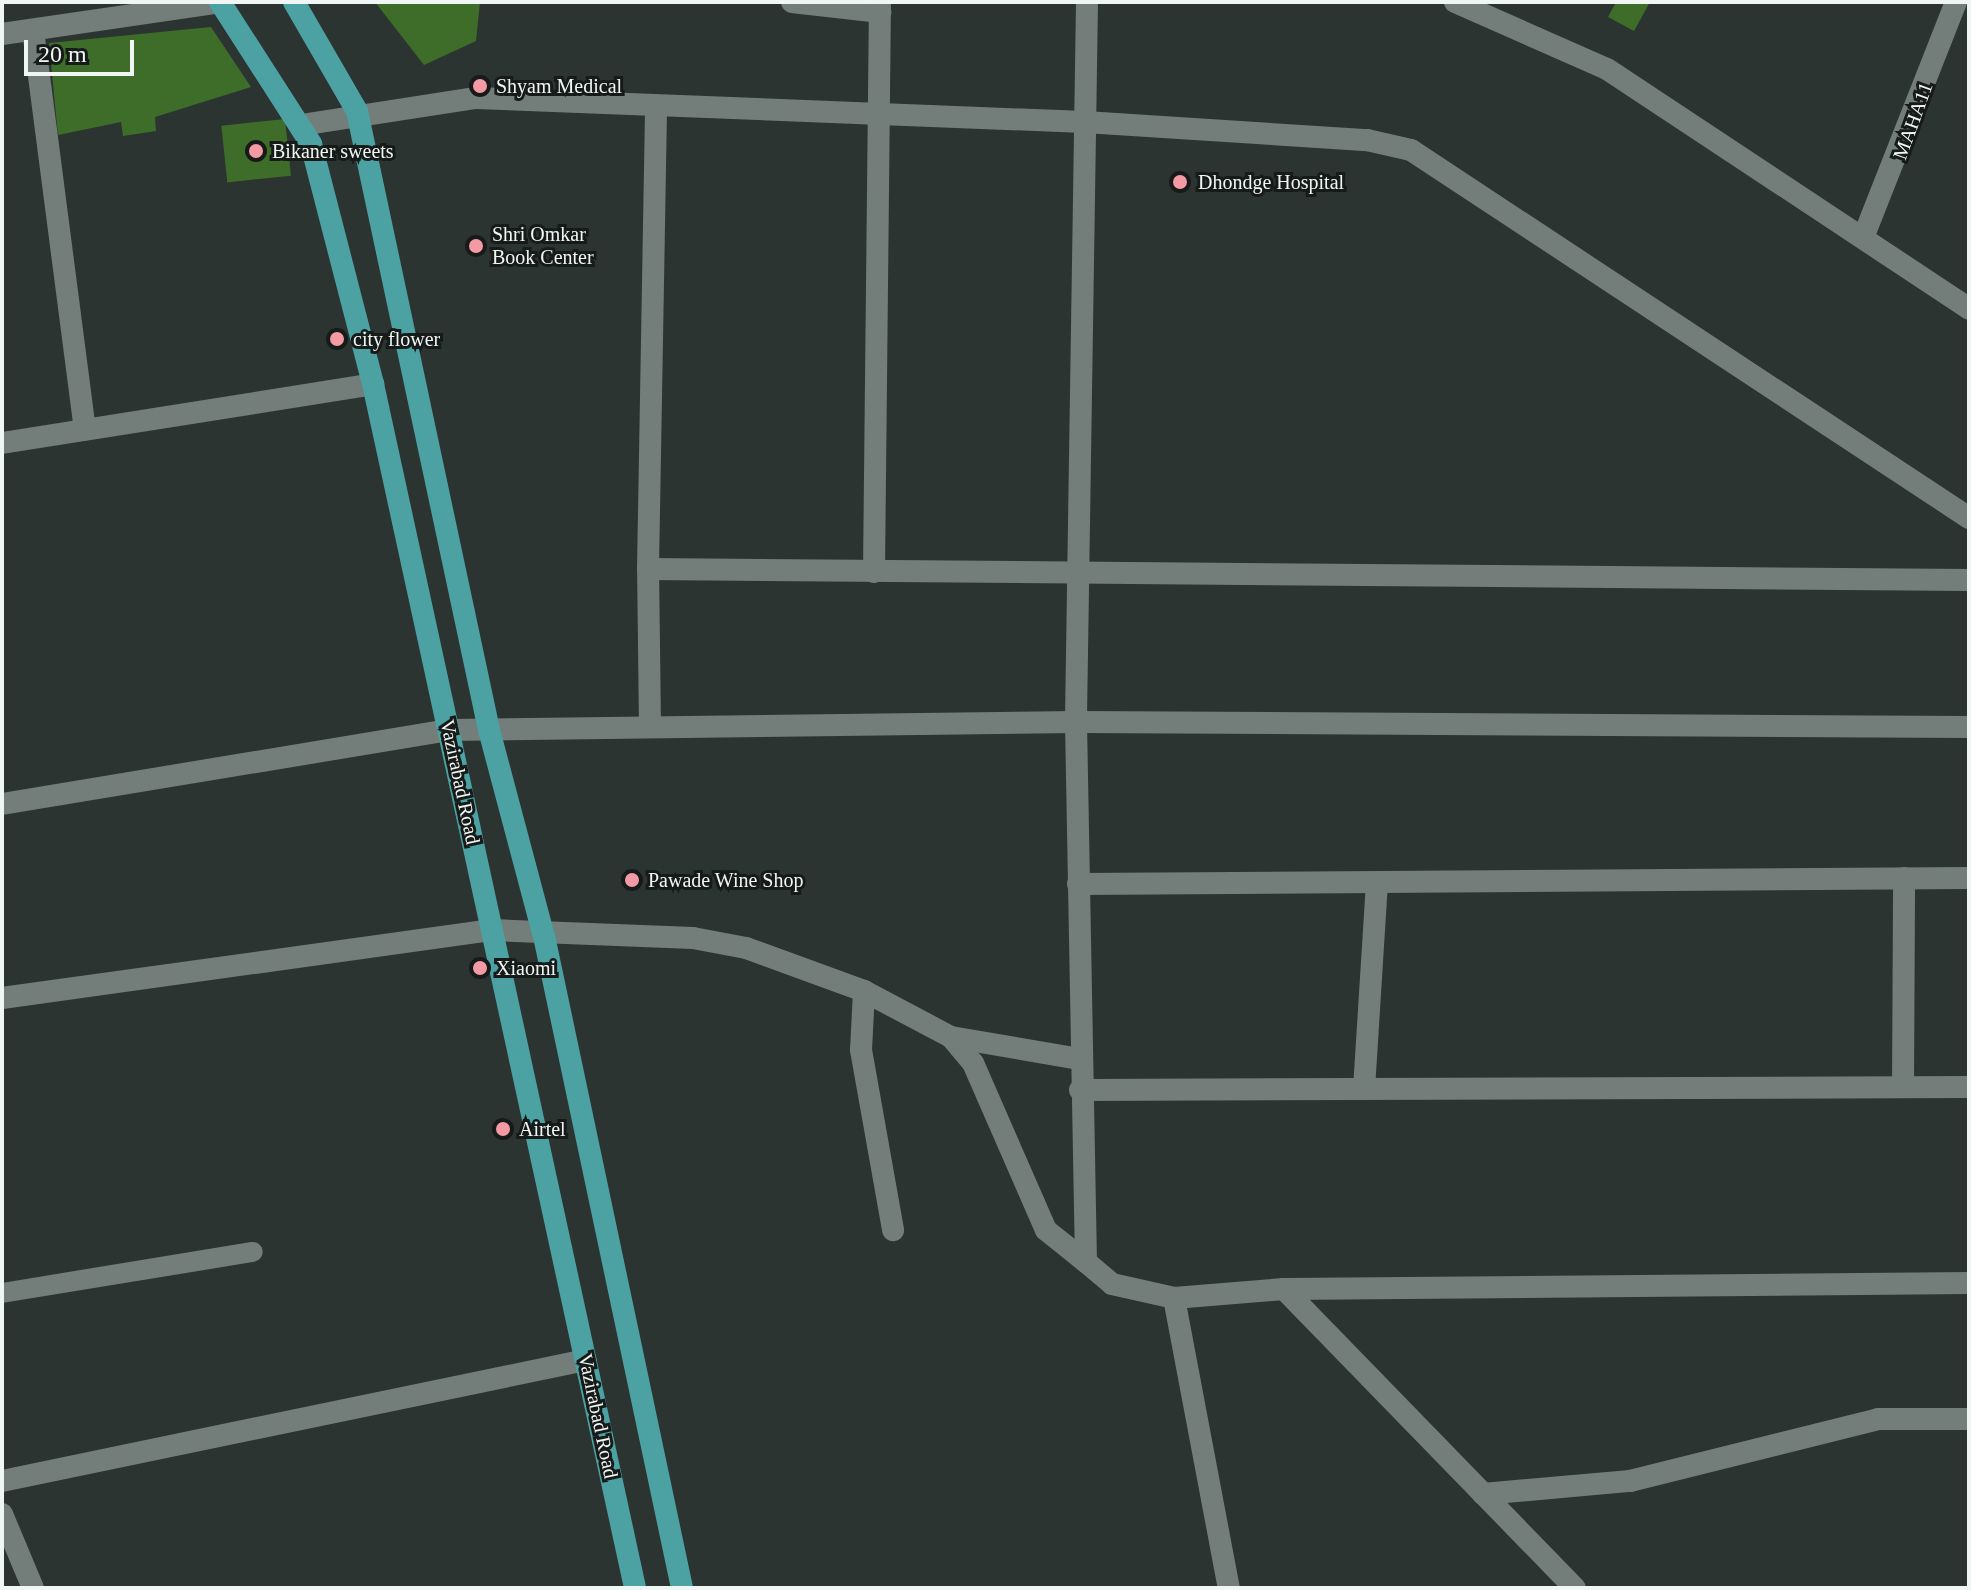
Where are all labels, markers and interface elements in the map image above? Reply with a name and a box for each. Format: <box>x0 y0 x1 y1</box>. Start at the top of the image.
scale bar <box>28 24 138 74</box>
text: 20 m <box>38 41 87 67</box>
place label: Shyam Medical <box>496 74 622 98</box>
marker: Shyam Medical <box>471 77 489 95</box>
street label: MAHA11 <box>1888 79 1938 163</box>
place label: Bikaner sweets <box>272 139 394 163</box>
marker: Bikaner sweets <box>247 142 265 160</box>
place label: Dhondge Hospital <box>1198 170 1344 194</box>
marker: Dhondge Hospital <box>1169 171 1191 193</box>
place label: Shri Omkar Book Center <box>492 222 594 269</box>
marker: Shri Omkar Book Center <box>467 237 485 255</box>
place label: city flower <box>353 327 440 351</box>
marker: city flower <box>328 330 346 348</box>
street label: Vazirabad Road <box>435 717 485 847</box>
place label: Pawade Wine Shop <box>648 868 804 892</box>
marker: Pawade Wine Shop <box>623 871 641 889</box>
place label: Xiaomi <box>496 956 556 980</box>
marker: Xiaomi <box>471 959 489 977</box>
place label: Airtel <box>519 1117 566 1141</box>
marker: Airtel <box>494 1120 512 1138</box>
street label: Vazirabad Road <box>573 1351 623 1481</box>

